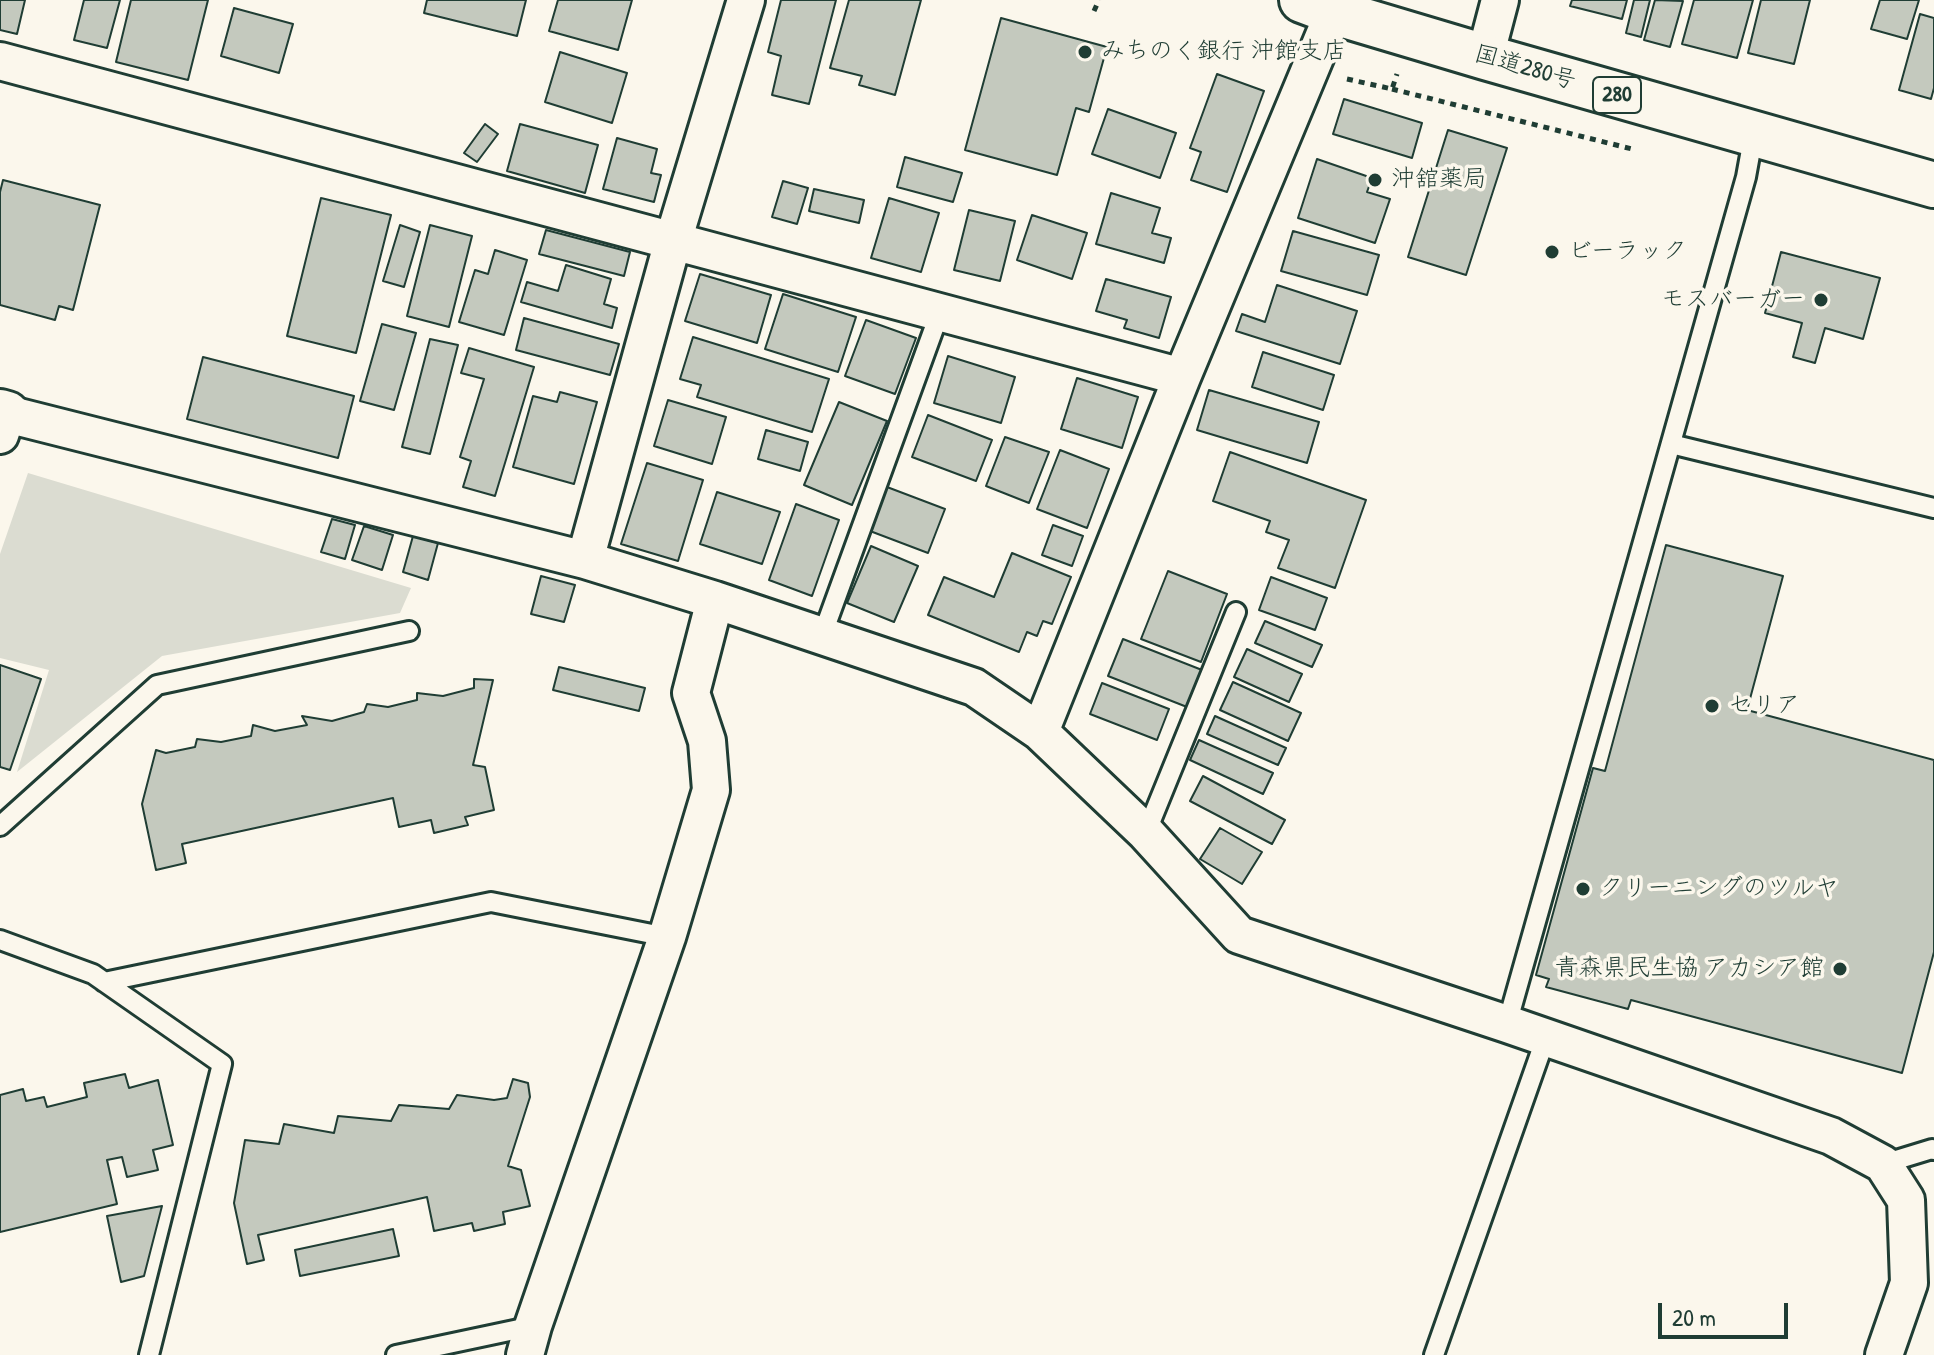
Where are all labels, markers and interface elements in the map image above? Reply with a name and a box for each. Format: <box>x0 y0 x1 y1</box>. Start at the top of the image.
place label: みちのく銀行 沖館支店 <box>1101 38 1347 66</box>
street label: 国道280号 <box>1471 40 1579 96</box>
marker: みちのく銀行 沖館支店 <box>1076 43 1094 61</box>
road number: 280 <box>1593 77 1641 113</box>
place label: 沖舘薬局 <box>1391 166 1487 194</box>
marker: 沖舘薬局 <box>1366 171 1384 189</box>
place label: ビーラック <box>1568 238 1687 266</box>
marker: ビーラック <box>1543 243 1561 261</box>
place label: モスバーガー <box>1661 286 1805 314</box>
marker: モスバーガー <box>1812 291 1830 309</box>
place label: セリア <box>1728 692 1800 720</box>
marker: セリア <box>1703 697 1721 715</box>
place label: クリーニングのツルヤ <box>1599 875 1839 903</box>
marker: クリーニングのツルヤ <box>1574 880 1592 898</box>
place label: 青森県民生協 アカシア館 <box>1554 955 1824 983</box>
marker: 青森県民生協 アカシア館 <box>1831 960 1849 978</box>
scale bar <box>1662 1287 1792 1337</box>
text: 20 m <box>1672 1301 1716 1333</box>

